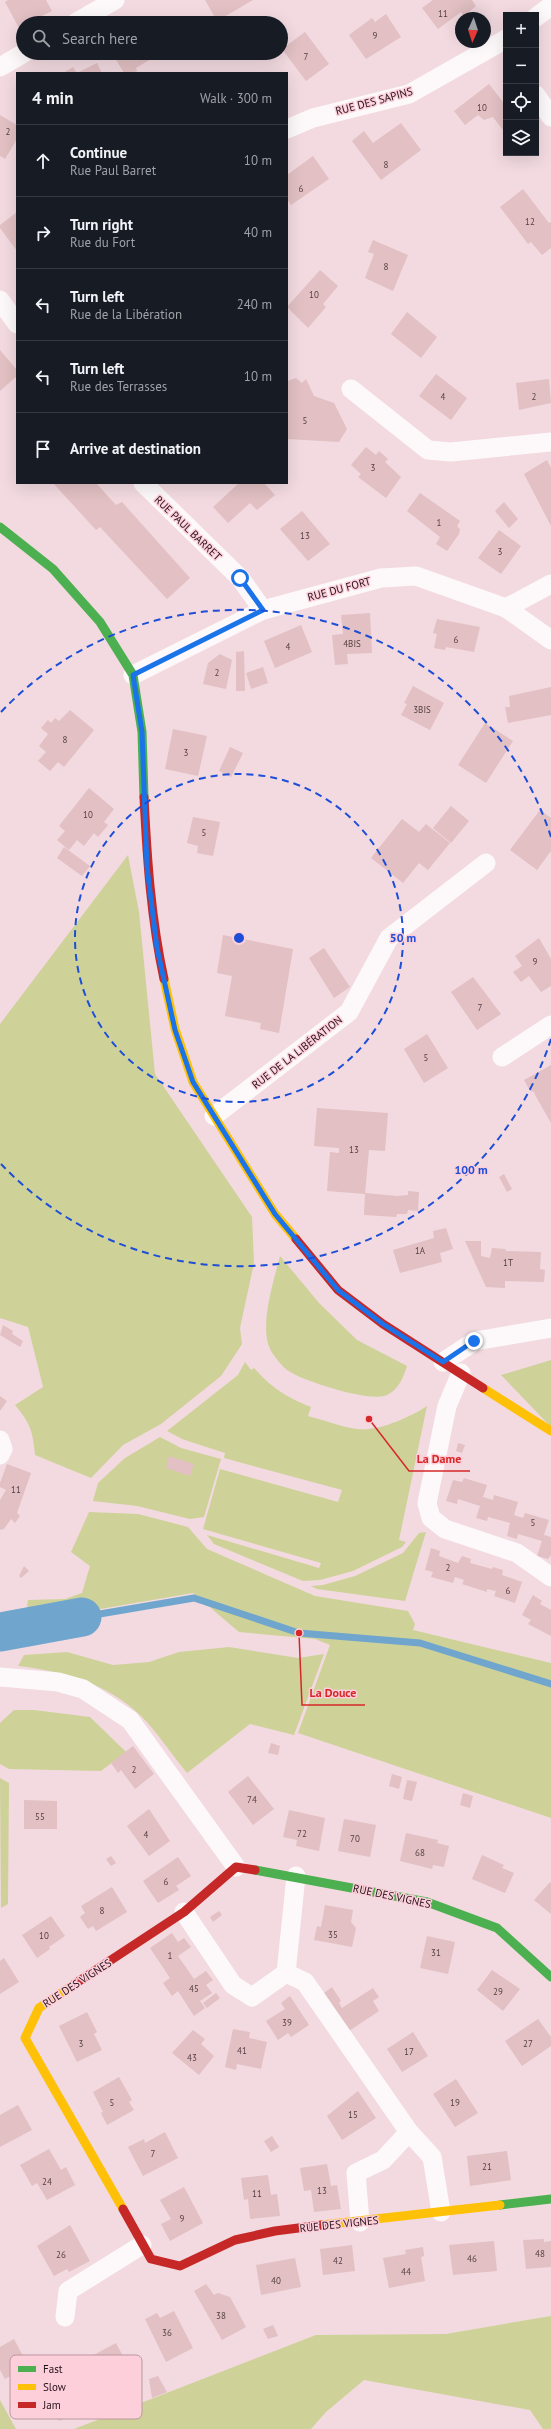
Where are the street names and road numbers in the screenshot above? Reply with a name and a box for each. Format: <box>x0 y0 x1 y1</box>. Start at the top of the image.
street label: RUE DES SAPINS <box>334 84 414 118</box>
street label: RUE PAUL BARRET <box>152 492 224 564</box>
street label: RUE DU FORT <box>306 574 372 604</box>
street label: RUE DE LA LIBÉRATION <box>249 1012 345 1092</box>
street label: RUE DES VIGNES <box>352 1881 432 1911</box>
street label: RUE DES VIGNES <box>40 1955 114 2010</box>
street label: RUE DES VIGNES <box>299 2213 379 2235</box>

